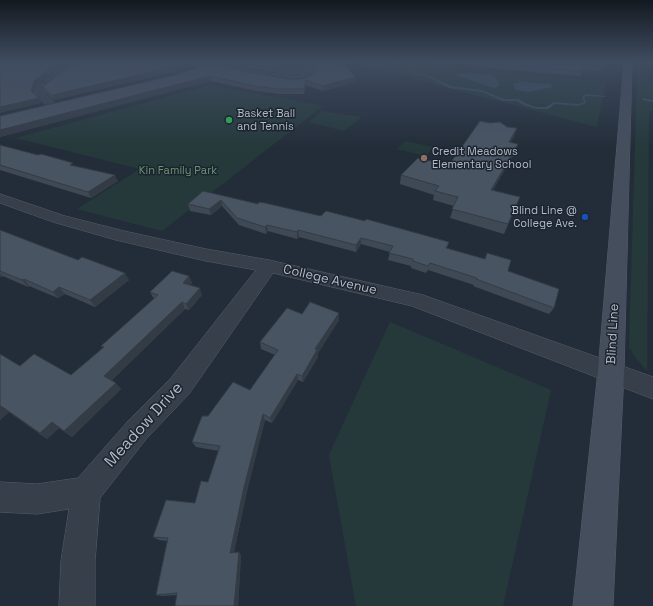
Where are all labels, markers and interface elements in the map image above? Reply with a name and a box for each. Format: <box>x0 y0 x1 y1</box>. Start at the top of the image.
place label: Basket Ball and Tennis <box>237 107 295 133</box>
marker: Basket Ball and Tennis <box>224 115 234 125</box>
place label: Credit Meadows Elementary School <box>432 145 531 171</box>
marker: Credit Meadows Elementary School <box>419 153 429 163</box>
park label: Kin Family Park <box>139 164 217 178</box>
place label: Blind Line @ College Ave. <box>512 204 577 230</box>
marker: Blind Line @ College Ave. <box>580 212 590 222</box>
street label: College Avenue <box>282 262 378 298</box>
street label: Blind Line <box>604 303 622 365</box>
street label: Meadow Drive <box>101 379 187 471</box>

